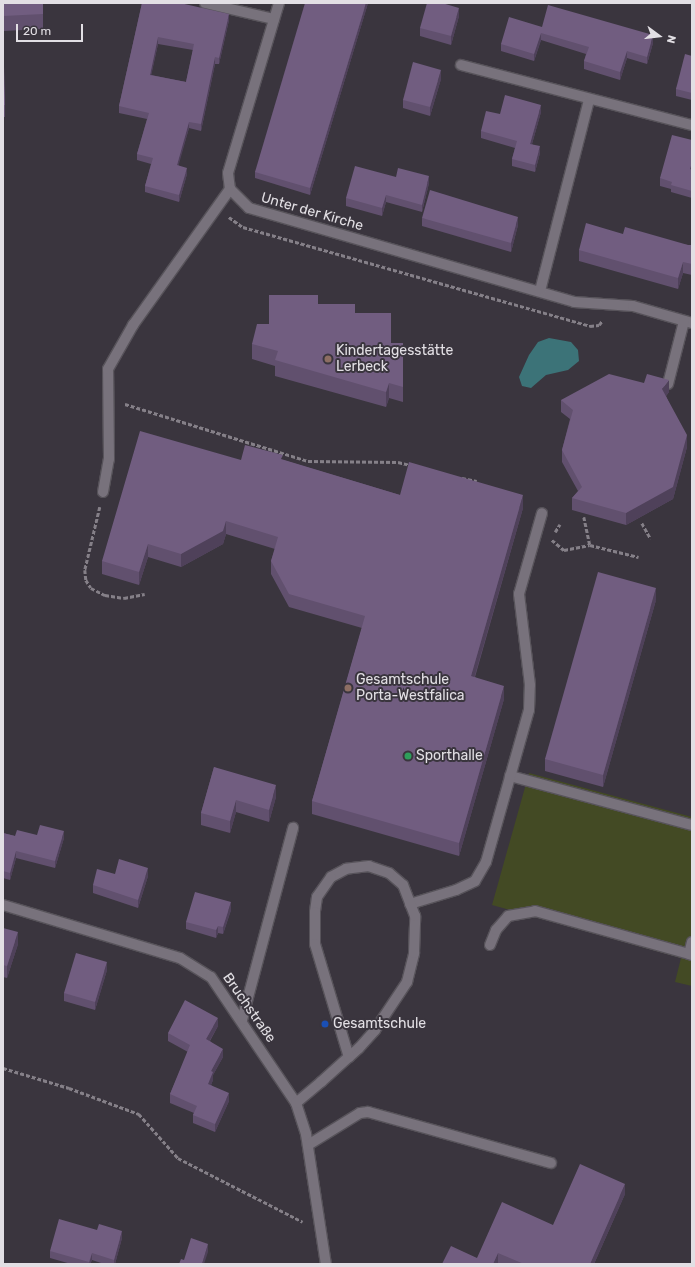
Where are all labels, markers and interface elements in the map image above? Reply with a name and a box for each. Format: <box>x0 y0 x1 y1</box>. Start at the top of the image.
scale bar <box>18 16 85 42</box>
north arrow <box>639 16 679 56</box>
text: 20 m <box>23 24 51 38</box>
text: N <box>664 34 678 45</box>
street label: Unter der Kirche <box>259 189 365 235</box>
place label: Kindertagesstätte Lerbeck <box>336 343 453 376</box>
marker: Kindertagesstätte Lerbeck <box>323 354 333 364</box>
place label: Gesamtschule Porta-Westfalica <box>356 672 465 704</box>
marker: Gesamtschule Porta-Westfalica <box>343 683 353 693</box>
place label: Sporthalle <box>416 748 483 764</box>
marker: Sporthalle <box>403 751 413 761</box>
street label: Bruchstraße <box>219 970 279 1046</box>
place label: Gesamtschule <box>333 1016 426 1032</box>
marker: Gesamtschule <box>320 1019 330 1029</box>

